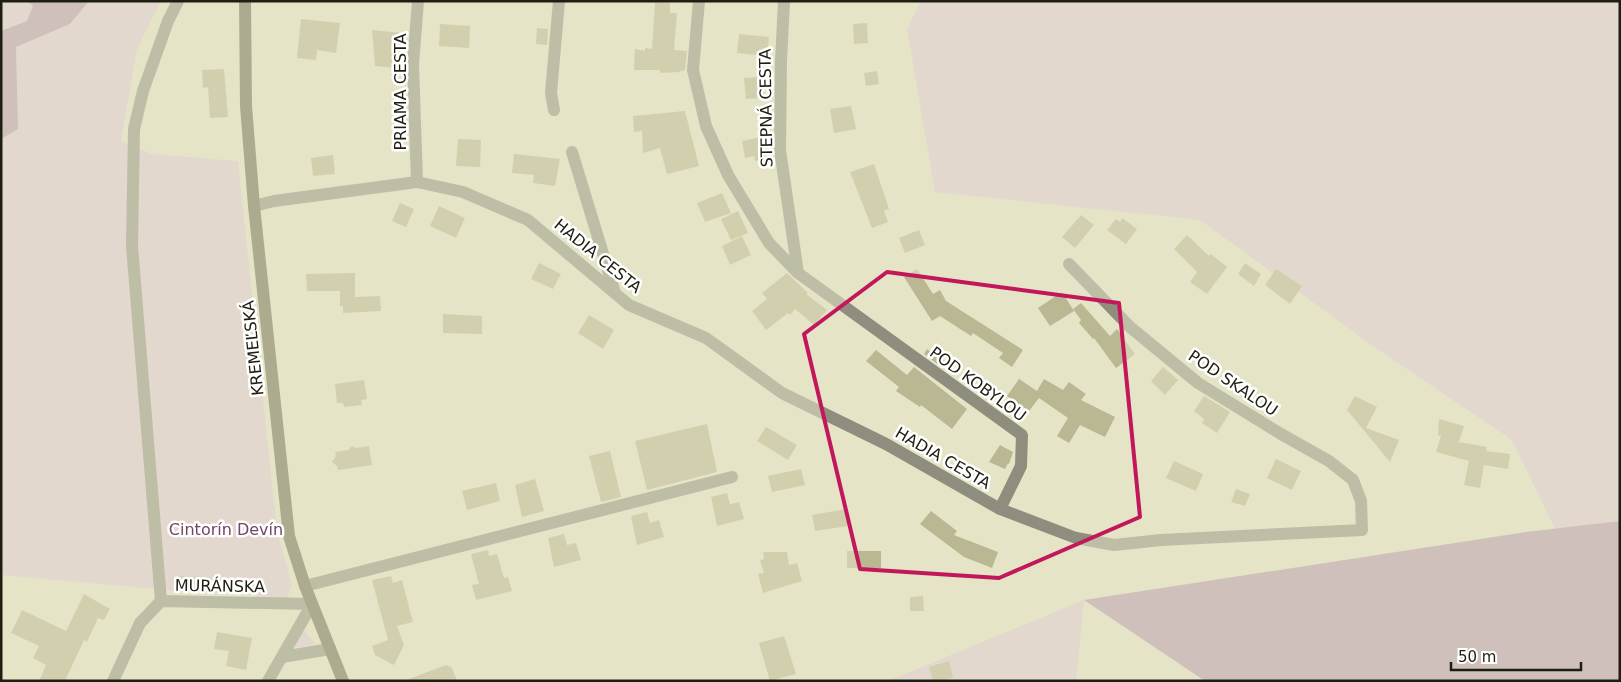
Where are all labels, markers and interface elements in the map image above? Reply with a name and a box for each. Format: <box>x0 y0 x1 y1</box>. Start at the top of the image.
street label: PRIAMA CESTA <box>391 33 410 151</box>
street label: STEPNÁ CESTA <box>755 48 777 167</box>
street label: HADIA CESTA <box>550 215 646 297</box>
street label: KREMEĽSKÁ <box>239 299 267 397</box>
street label: POD KOBYLOU <box>926 343 1030 425</box>
street label: POD SKALOU <box>1185 346 1281 420</box>
street label: HADIA CESTA <box>892 423 994 493</box>
park label: Cintorín Devín <box>169 520 283 539</box>
street label: MURÁNSKA <box>175 576 265 596</box>
scale bar <box>1451 640 1581 672</box>
text: 50 m <box>1458 648 1496 666</box>

